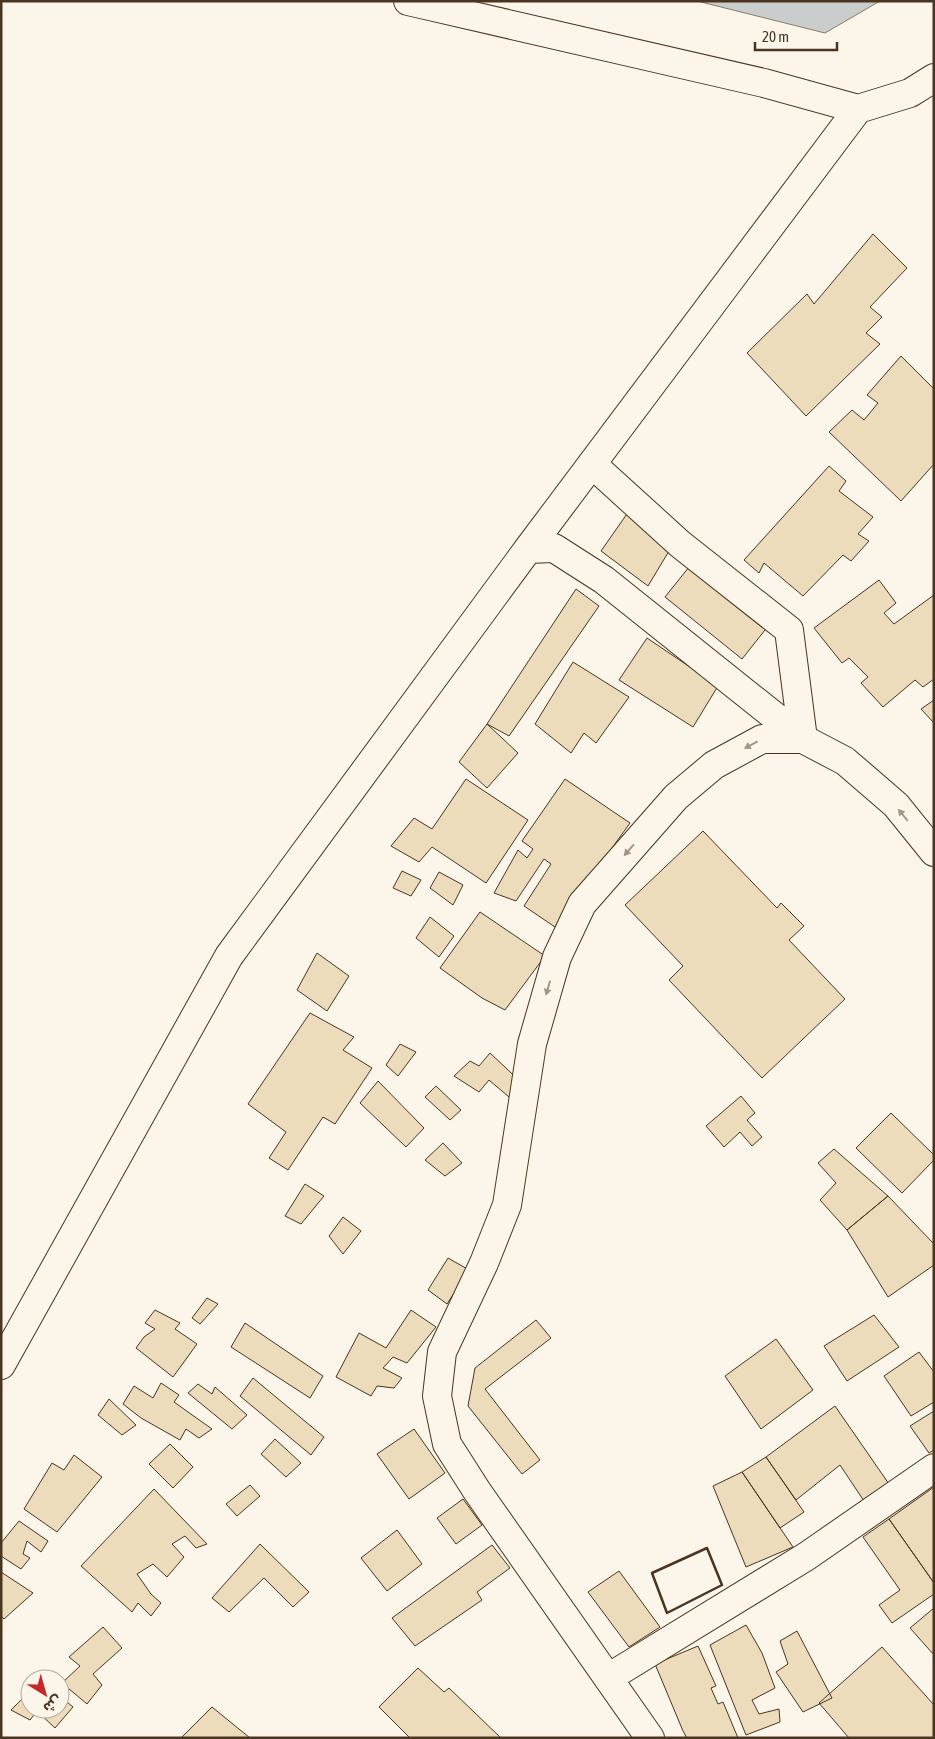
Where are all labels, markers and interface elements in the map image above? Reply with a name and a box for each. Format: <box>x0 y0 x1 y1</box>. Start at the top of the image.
scale bar <box>755 20 838 52</box>
text: 20 m <box>762 28 789 45</box>
one-way arrow <box>743 741 758 749</box>
one-way arrow <box>897 808 908 821</box>
one-way arrow <box>623 844 635 856</box>
one-way arrow <box>543 981 551 996</box>
north arrow <box>20 1669 70 1719</box>
text: ش <box>40 1692 65 1717</box>

